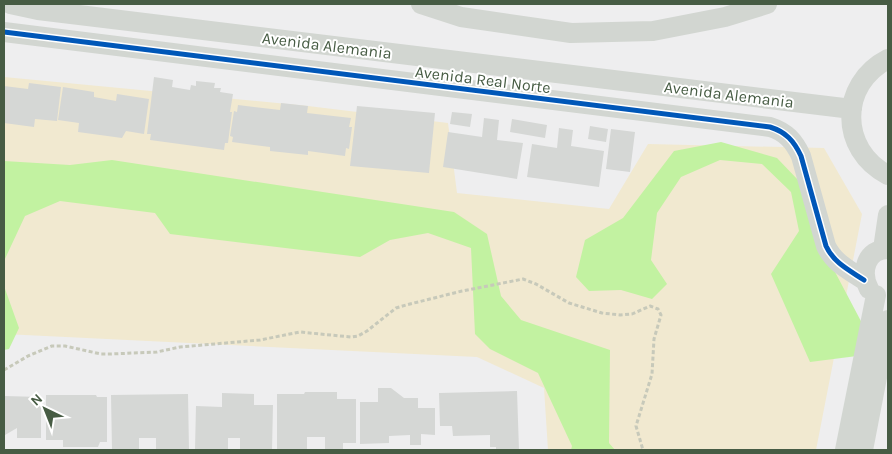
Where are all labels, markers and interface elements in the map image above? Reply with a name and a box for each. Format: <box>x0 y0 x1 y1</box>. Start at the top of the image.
street label: Avenida Alemania <box>261 28 393 63</box>
street label: Avenida Real Norte <box>414 62 552 97</box>
street label: Avenida Alemania <box>663 77 795 112</box>
north arrow <box>20 384 70 434</box>
text: N <box>27 390 46 410</box>

